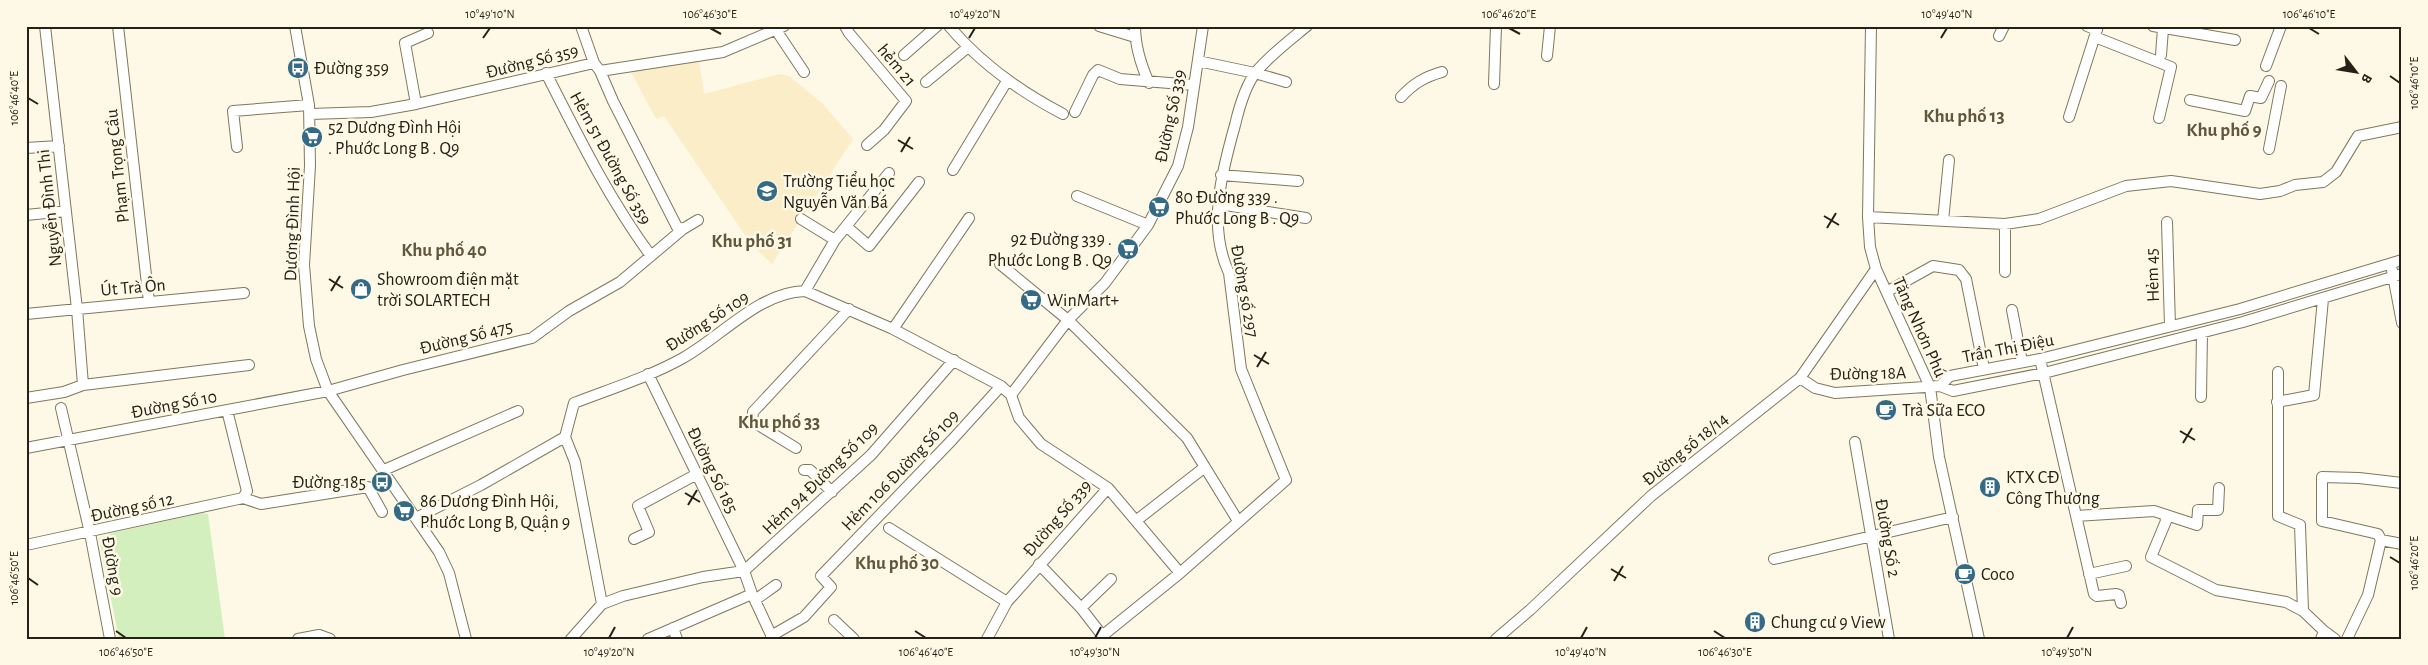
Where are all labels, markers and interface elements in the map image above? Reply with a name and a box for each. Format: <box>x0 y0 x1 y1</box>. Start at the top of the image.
text: 10°49'10"N <box>465 8 515 20</box>
text: 106°46'30"E <box>683 8 737 20</box>
text: 10°49'20"N <box>950 8 1000 20</box>
text: 106°46'20"E <box>1482 8 1536 20</box>
text: 10°49'40"N <box>1921 8 1973 20</box>
text: 106°46'10"E <box>2283 8 2336 20</box>
street label: Đường Số 359 <box>484 41 580 82</box>
street label: hẻm 21 <box>873 41 919 90</box>
north arrow <box>2330 48 2380 98</box>
bus stop icon: Đường 359 <box>286 56 310 80</box>
text: 106°46'10"E <box>2408 56 2420 109</box>
place label: Đường 359 <box>314 60 389 78</box>
street label: Đường Số 339 <box>1151 68 1190 164</box>
text: 106°46'40"E <box>8 71 20 125</box>
text: B <box>2358 71 2374 85</box>
street label: Hẻm 51 Đường Số 359 <box>566 88 655 228</box>
district label: Khu phố 13 <box>1923 106 2005 126</box>
street label: Phạm Trọng Cầu <box>102 108 133 224</box>
place label: 52 Dương Đình Hội . Phước Long B . Q9 <box>328 119 461 158</box>
district label: Khu phố 9 <box>2186 120 2262 140</box>
supermarket icon: 52 Dương Đình Hội . Phước Long B . Q9 <box>300 125 324 149</box>
street label: Nguyễn Đình Thi <box>33 148 65 268</box>
street label: Dương Đình Hội <box>282 166 304 282</box>
place label: Trường Tiểu học Nguyễn Văn Bá <box>783 171 895 212</box>
school or university icon: Trường Tiểu học Nguyễn Văn Bá <box>755 179 779 203</box>
place label: 80 Đường 339 . Phước Long B . Q9 <box>1175 189 1299 228</box>
supermarket icon: 80 Đường 339 . Phước Long B . Q9 <box>1147 195 1171 219</box>
district label: Khu phố 31 <box>711 231 793 251</box>
place label: 92 Đường 339 . Phước Long B . Q9 <box>988 231 1112 270</box>
supermarket icon: 92 Đường 339 . Phước Long B . Q9 <box>1116 237 1140 261</box>
district label: Khu phố 40 <box>401 240 487 260</box>
street label: Đường số 297 <box>1227 243 1262 339</box>
street label: Hẻm 45 <box>2143 248 2163 302</box>
place label: Showroom điện mặt trời SOLARTECH <box>377 271 519 310</box>
street label: Út Trà Ôn <box>100 273 166 300</box>
street label: Tăng Nhơn Phú <box>1889 275 1949 380</box>
shop icon: Showroom điện mặt trời SOLARTECH <box>349 277 373 301</box>
street label: Đường Số 109 <box>662 287 753 355</box>
supermarket icon: WinMart+ <box>1019 288 1043 312</box>
place label: WinMart+ <box>1047 292 1119 310</box>
street label: Đường Số 475 <box>418 317 515 358</box>
street label: Trần Thị Điệu <box>1961 330 2056 367</box>
street label: Đường 18A <box>1830 364 1907 384</box>
street label: Đường Số 10 <box>129 387 219 422</box>
cafe icon: Trà Sữa ECO <box>1874 398 1898 422</box>
place label: Trà Sữa ECO <box>1902 402 1985 420</box>
street label: Hẻm 106 Đường Số 109 <box>838 406 963 535</box>
street label: Đường số 18/14 <box>1639 409 1732 490</box>
district label: Khu phố 33 <box>738 412 820 432</box>
street label: Hẻm 94 Đường Số 109 <box>759 418 882 538</box>
street label: Đường Số 185 <box>683 424 742 517</box>
place label: KTX CĐ Công Thương <box>2006 469 2100 508</box>
bus stop icon: Đường 185 <box>370 470 394 494</box>
place label: Đường 185 <box>292 474 366 492</box>
building icon: KTX CĐ Công Thương <box>1978 475 2002 499</box>
street label: Đường Số 339 <box>1019 476 1096 560</box>
street label: Đường số 12 <box>89 489 175 526</box>
place label: 86 Dương Đình Hội, Phước Long B, Quận 9 <box>420 493 570 532</box>
street label: Đường Số 2 <box>1871 497 1904 579</box>
supermarket icon: 86 Dương Đình Hội, Phước Long B, Quận 9 <box>392 499 416 523</box>
street label: Đường 9 <box>98 535 126 597</box>
text: 106°46'20"E <box>2408 536 2420 590</box>
text: 106°46'50"E <box>8 551 20 605</box>
district label: Khu phố 30 <box>855 553 939 573</box>
cafe icon: Coco <box>1953 562 1977 586</box>
place label: Coco <box>1981 566 2015 584</box>
building icon: Chung cư 9 View <box>1743 610 1767 634</box>
place label: Chung cư 9 View <box>1771 614 1886 632</box>
text: 106°46'50"E <box>99 646 153 658</box>
text: 10°49'20"N <box>584 646 634 658</box>
text: 106°46'40"E <box>899 646 953 658</box>
text: 10°49'30"N <box>1070 646 1120 658</box>
text: 10°49'40"N <box>1555 646 1607 658</box>
text: 106°46'30"E <box>1698 646 1752 658</box>
text: 10°49'50"N <box>2042 646 2092 658</box>

